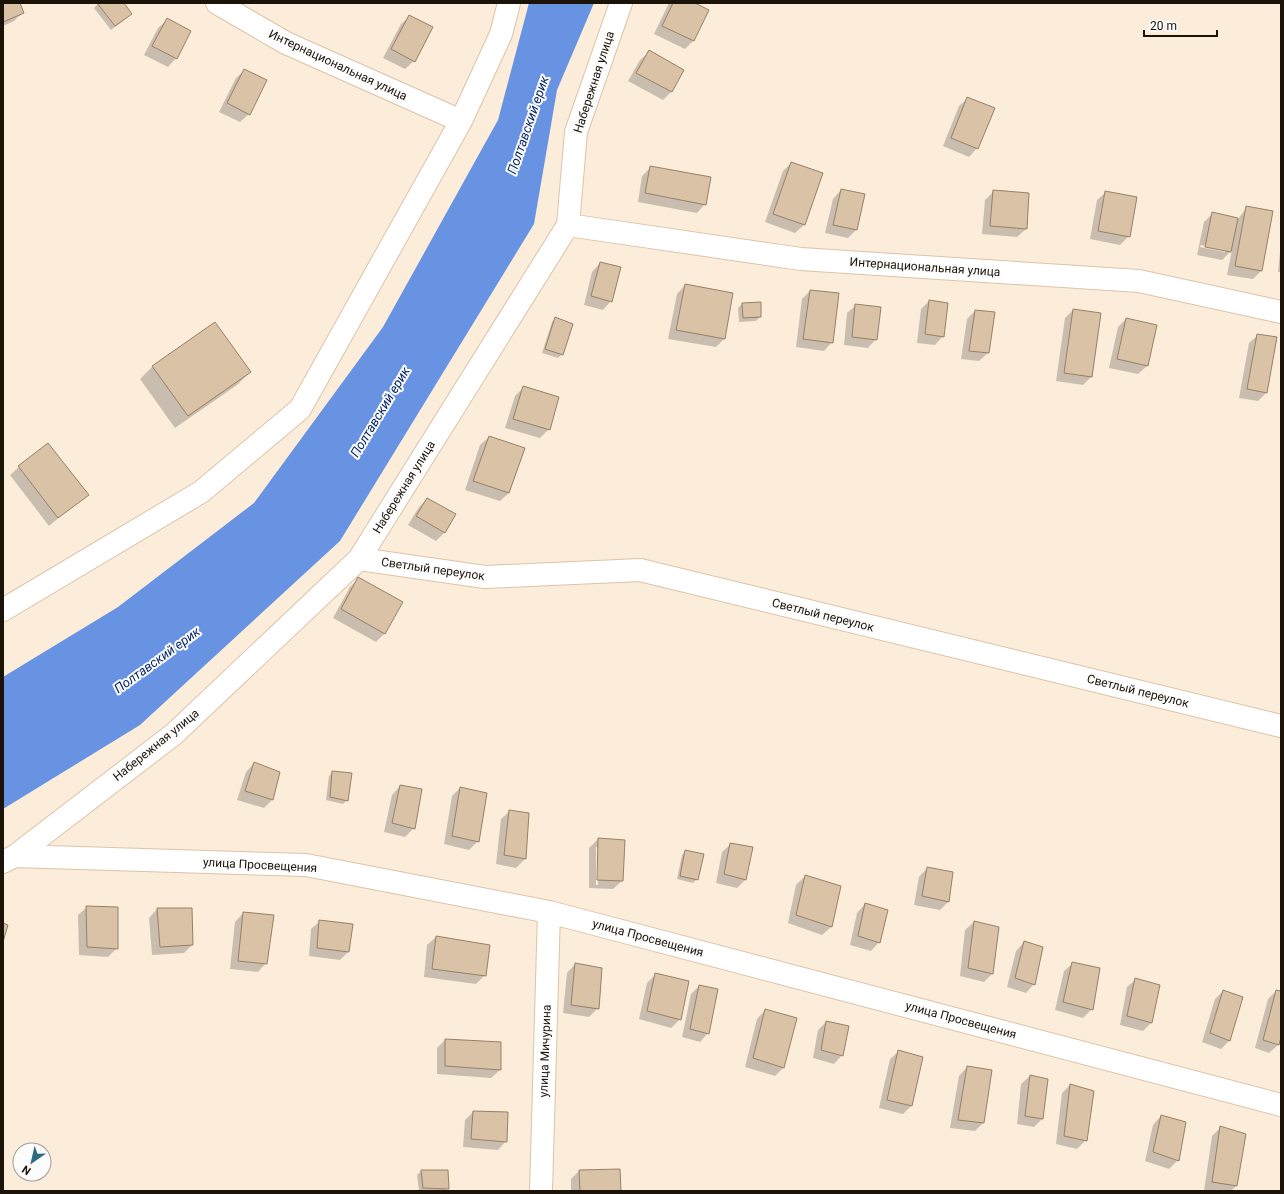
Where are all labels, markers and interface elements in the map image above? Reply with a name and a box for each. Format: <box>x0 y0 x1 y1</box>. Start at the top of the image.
scale bar <box>1144 12 1217 38</box>
text: 20 m <box>1150 19 1177 33</box>
street label: Интернациональная улица <box>267 27 409 103</box>
street label: Набережная улица <box>571 29 617 135</box>
water label: Полтавский ерик <box>504 73 552 176</box>
street label: Интернациональная улица <box>849 255 1001 279</box>
water label: Полтавский ерик <box>347 363 413 460</box>
street label: Набережная улица <box>370 438 438 536</box>
street label: Светлый переулок <box>380 555 486 583</box>
street label: Светлый переулок <box>771 596 876 635</box>
water label: Полтавский ерик <box>111 623 204 696</box>
street label: Светлый переулок <box>1086 672 1191 711</box>
street label: Набережная улица <box>110 706 202 784</box>
street label: улица Просвещения <box>203 855 317 875</box>
street label: улица Просвещения <box>591 916 705 960</box>
street label: улица Просвещения <box>904 998 1018 1042</box>
street label: улица Мичурина <box>536 1004 554 1098</box>
north arrow <box>12 1142 52 1182</box>
text: N <box>20 1162 34 1177</box>

